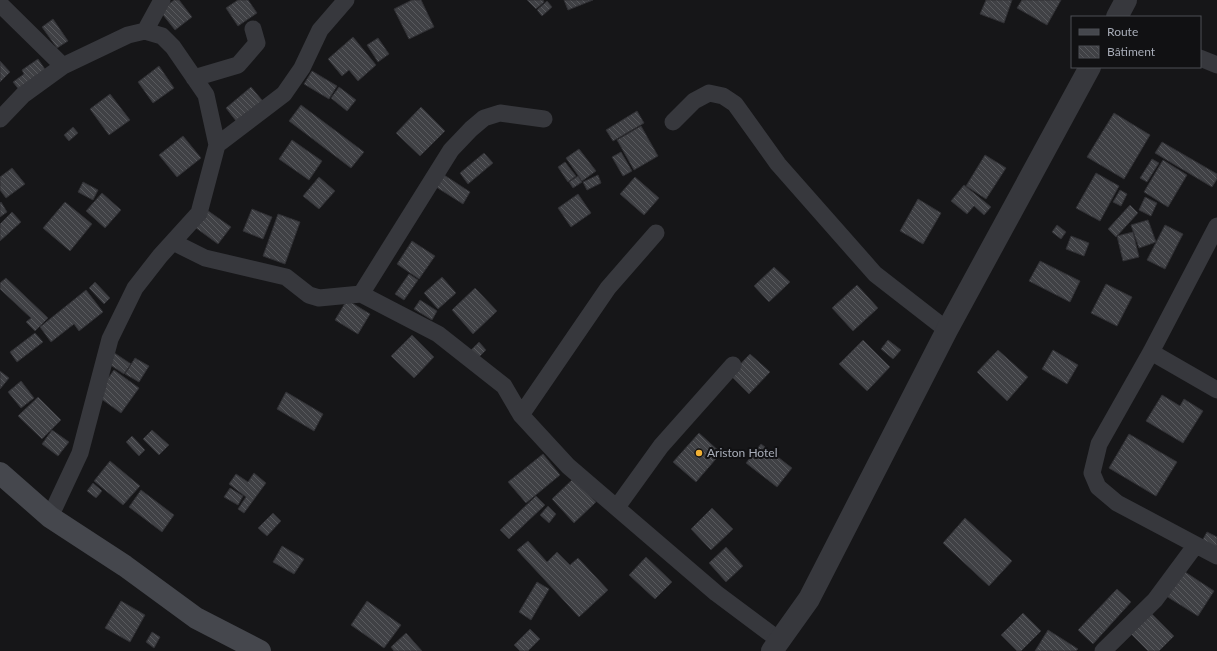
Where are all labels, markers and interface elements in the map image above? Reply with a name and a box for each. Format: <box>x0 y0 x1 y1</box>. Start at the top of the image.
legend <box>1071 16 1201 68</box>
text: Route <box>1107 24 1138 39</box>
text: Bâtiment <box>1107 44 1156 59</box>
place label: Ariston Hotel <box>707 445 778 460</box>
marker: Ariston Hotel <box>694 448 704 458</box>

